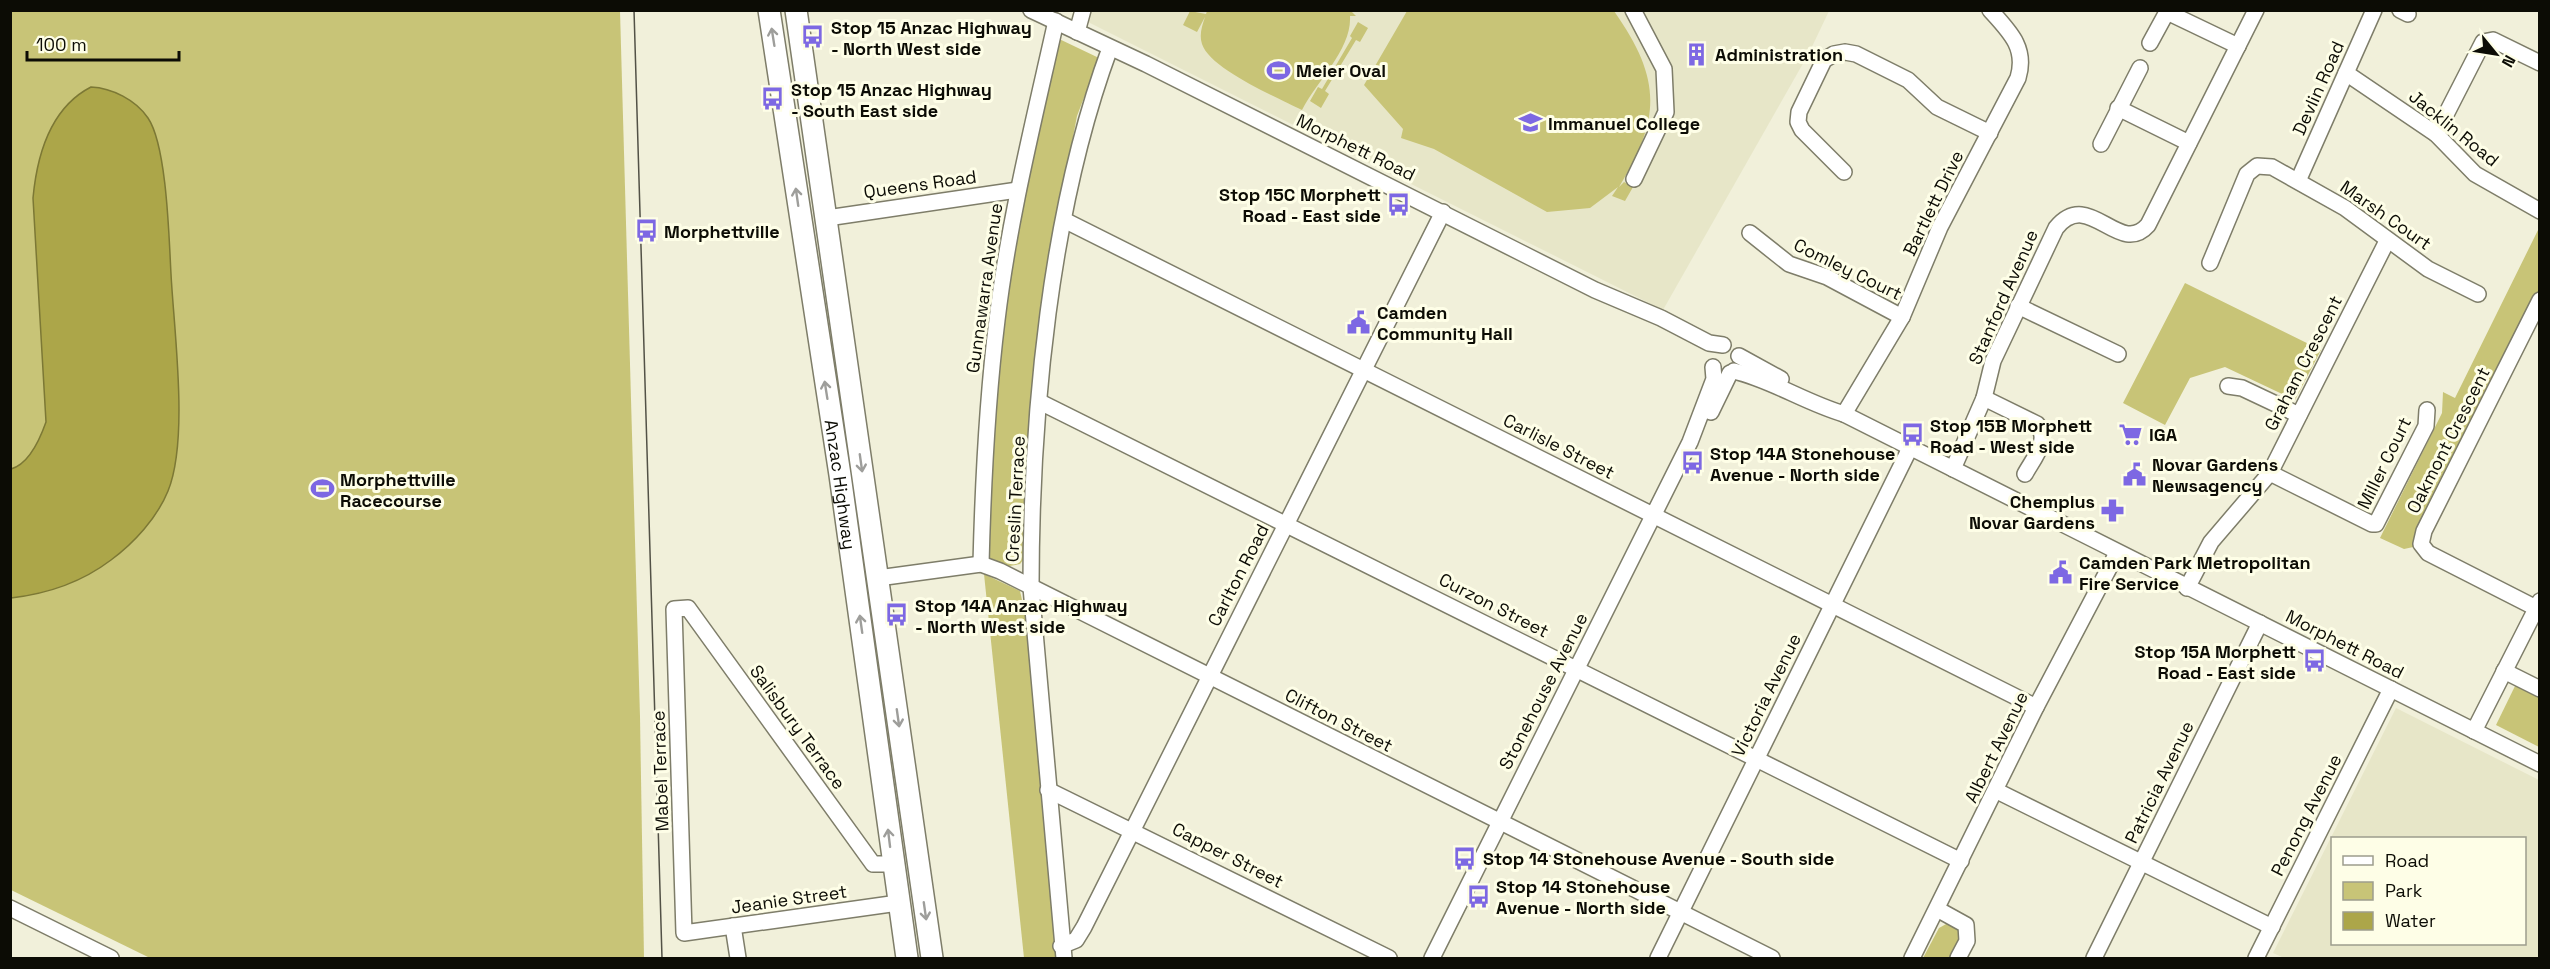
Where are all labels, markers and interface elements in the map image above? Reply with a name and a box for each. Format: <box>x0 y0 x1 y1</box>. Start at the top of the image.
place label: Stop 15 Anzac Highway - North West side <box>831 16 1032 60</box>
scale bar <box>27 24 178 62</box>
bus stop icon: Stop 15 Anzac Highway - North West side <box>800 24 826 50</box>
north arrow <box>2466 24 2526 84</box>
one-way arrow <box>767 28 778 48</box>
text: 100 m <box>36 33 87 56</box>
street label: Devlin Road <box>2287 37 2349 139</box>
building icon: Administration <box>1684 41 1710 67</box>
place label: Administration <box>1715 43 1843 66</box>
text: N <box>2497 51 2520 71</box>
sports icon: Meier Oval <box>1265 57 1291 83</box>
place label: Meier Oval <box>1296 59 1386 82</box>
place label: Stop 15 Anzac Highway - South East side <box>791 78 992 122</box>
street label: Jacklin Road <box>2404 85 2504 171</box>
bus stop icon: Stop 15 Anzac Highway - South East side <box>760 86 786 112</box>
street label: Morphett Road <box>1293 108 1419 186</box>
school or university icon: Immanuel College <box>1517 110 1543 136</box>
place label: Immanuel College <box>1548 112 1700 135</box>
street label: Bartlett Drive <box>1898 147 1968 259</box>
street label: Queens Road <box>862 165 978 203</box>
street label: Marsh Court <box>2336 175 2436 255</box>
place label: Stop 15C Morphett Road - East side <box>1219 183 1381 227</box>
one-way arrow <box>791 188 802 207</box>
bus stop icon: Stop 15C Morphett Road - East side <box>1386 191 1412 217</box>
street label: Gunnawarra Avenue <box>961 202 1007 374</box>
bus stop icon: Morphettville <box>633 218 659 244</box>
place label: Morphettville <box>664 220 780 243</box>
street label: Stanford Avenue <box>1963 226 2043 368</box>
street label: Comley Court <box>1790 233 1906 305</box>
street label: Graham Crescent <box>2259 291 2347 435</box>
place label: Camden Community Hall <box>1377 301 1513 345</box>
public building icon: Camden Community Hall <box>1346 309 1372 335</box>
street label: Oakmont Crescent <box>2401 363 2495 517</box>
one-way arrow <box>820 380 831 400</box>
street label: Carlisle Street <box>1500 408 1618 484</box>
street label: Miller Court <box>2352 413 2416 513</box>
place label: Stop 15B Morphett Road - West side <box>1930 414 2092 458</box>
street label: Anzac Highway <box>820 418 862 551</box>
supermarket icon: IGA <box>2118 421 2144 447</box>
bus stop icon: Stop 15B Morphett Road - West side <box>1899 422 1925 448</box>
place label: IGA <box>2149 423 2178 446</box>
street label: Creslin Terrace <box>1000 435 1030 563</box>
place label: Stop 14A Stonehouse Avenue - North side <box>1710 442 1896 486</box>
bus stop icon: Stop 14A Stonehouse Avenue - North side <box>1679 450 1705 476</box>
one-way arrow <box>856 452 867 472</box>
place label: Novar Gardens Newsagency <box>2152 453 2278 497</box>
public building icon: Novar Gardens Newsagency <box>2121 461 2147 487</box>
place label: Morphettville Racecourse <box>340 468 456 512</box>
sports icon: Morphettville Racecourse <box>309 476 335 502</box>
place label: Chemplus Novar Gardens <box>1969 490 2095 534</box>
pharmacy icon: Chemplus Novar Gardens <box>2100 498 2126 524</box>
street label: Carlton Road <box>1202 520 1274 630</box>
place label: Camden Park Metropolitan Fire Service <box>2079 551 2311 595</box>
public building icon: Camden Park Metropolitan Fire Service <box>2048 559 2074 585</box>
street label: Curzon Street <box>1435 567 1553 643</box>
place label: Stop 14A Anzac Highway - North West side <box>915 594 1128 638</box>
bus stop icon: Stop 14A Anzac Highway - North West side <box>884 602 910 628</box>
street label: Morphett Road <box>2282 604 2408 684</box>
street label: Stonehouse Avenue <box>1493 609 1593 773</box>
one-way arrow <box>856 615 867 635</box>
street label: Victoria Avenue <box>1726 629 1806 761</box>
place label: Stop 15A Morphett Road - East side <box>2134 640 2296 684</box>
bus stop icon: Stop 15A Morphett Road - East side <box>2301 648 2327 674</box>
street label: Salisbury Terrace <box>745 660 851 794</box>
street label: Clifton Street <box>1281 683 1397 757</box>
street label: Albert Avenue <box>1959 688 2033 806</box>
one-way arrow <box>892 708 903 727</box>
street label: Mabel Terrace <box>646 710 674 832</box>
street label: Patricia Avenue <box>2119 717 2199 847</box>
street label: Penong Avenue <box>2265 750 2347 880</box>
street label: Capper Street <box>1168 817 1288 893</box>
one-way arrow <box>884 829 895 849</box>
legend <box>2331 837 2526 945</box>
bus stop icon: Stop 14 Stonehouse Avenue - South side <box>1452 845 1478 871</box>
place label: Stop 14 Stonehouse Avenue - South side <box>1483 847 1834 870</box>
text: Road <box>2385 849 2429 872</box>
place label: Stop 14 Stonehouse Avenue - North side <box>1496 875 1670 919</box>
street label: Jeanie Street <box>729 879 849 919</box>
text: Park <box>2385 879 2423 902</box>
bus stop icon: Stop 14 Stonehouse Avenue - North side <box>1465 883 1491 909</box>
one-way arrow <box>920 901 931 921</box>
text: Water <box>2385 909 2436 932</box>

